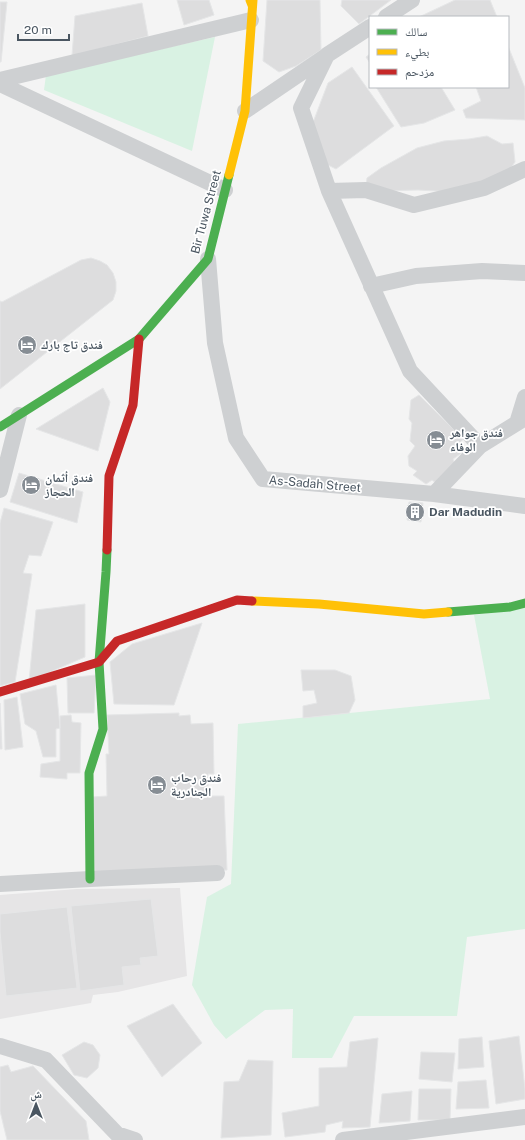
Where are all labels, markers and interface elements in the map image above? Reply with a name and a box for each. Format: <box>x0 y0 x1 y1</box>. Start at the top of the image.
scale bar <box>18 16 69 42</box>
legend <box>369 16 509 88</box>
text: 20 m <box>24 23 52 37</box>
text: سالك <box>405 25 427 39</box>
text: بطيء <box>405 45 429 62</box>
text: مزدحم <box>405 65 434 80</box>
street label: Bir Tuwa Street <box>188 168 224 255</box>
hotel icon: فندق تاج بارك <box>16 334 38 356</box>
place label: فندق تاج بارك <box>41 338 103 353</box>
place label: فندق جواهر الوفاء <box>449 426 503 454</box>
hotel icon: فندق جواهر الوفاء <box>425 429 447 451</box>
place label: فندق أثمان الحجاز <box>44 471 93 499</box>
street label: As-Sadah Street <box>268 473 362 495</box>
hotel icon: فندق أثمان الحجاز <box>20 474 42 496</box>
building icon: Dar Madudin <box>404 501 426 523</box>
place label: Dar Madudin <box>429 505 502 519</box>
place label: فندق رحاب الجنادرية <box>171 771 221 799</box>
hotel icon: فندق رحاب الجنادرية <box>146 774 168 796</box>
north arrow <box>16 1084 56 1124</box>
text: ش <box>30 1088 42 1102</box>

